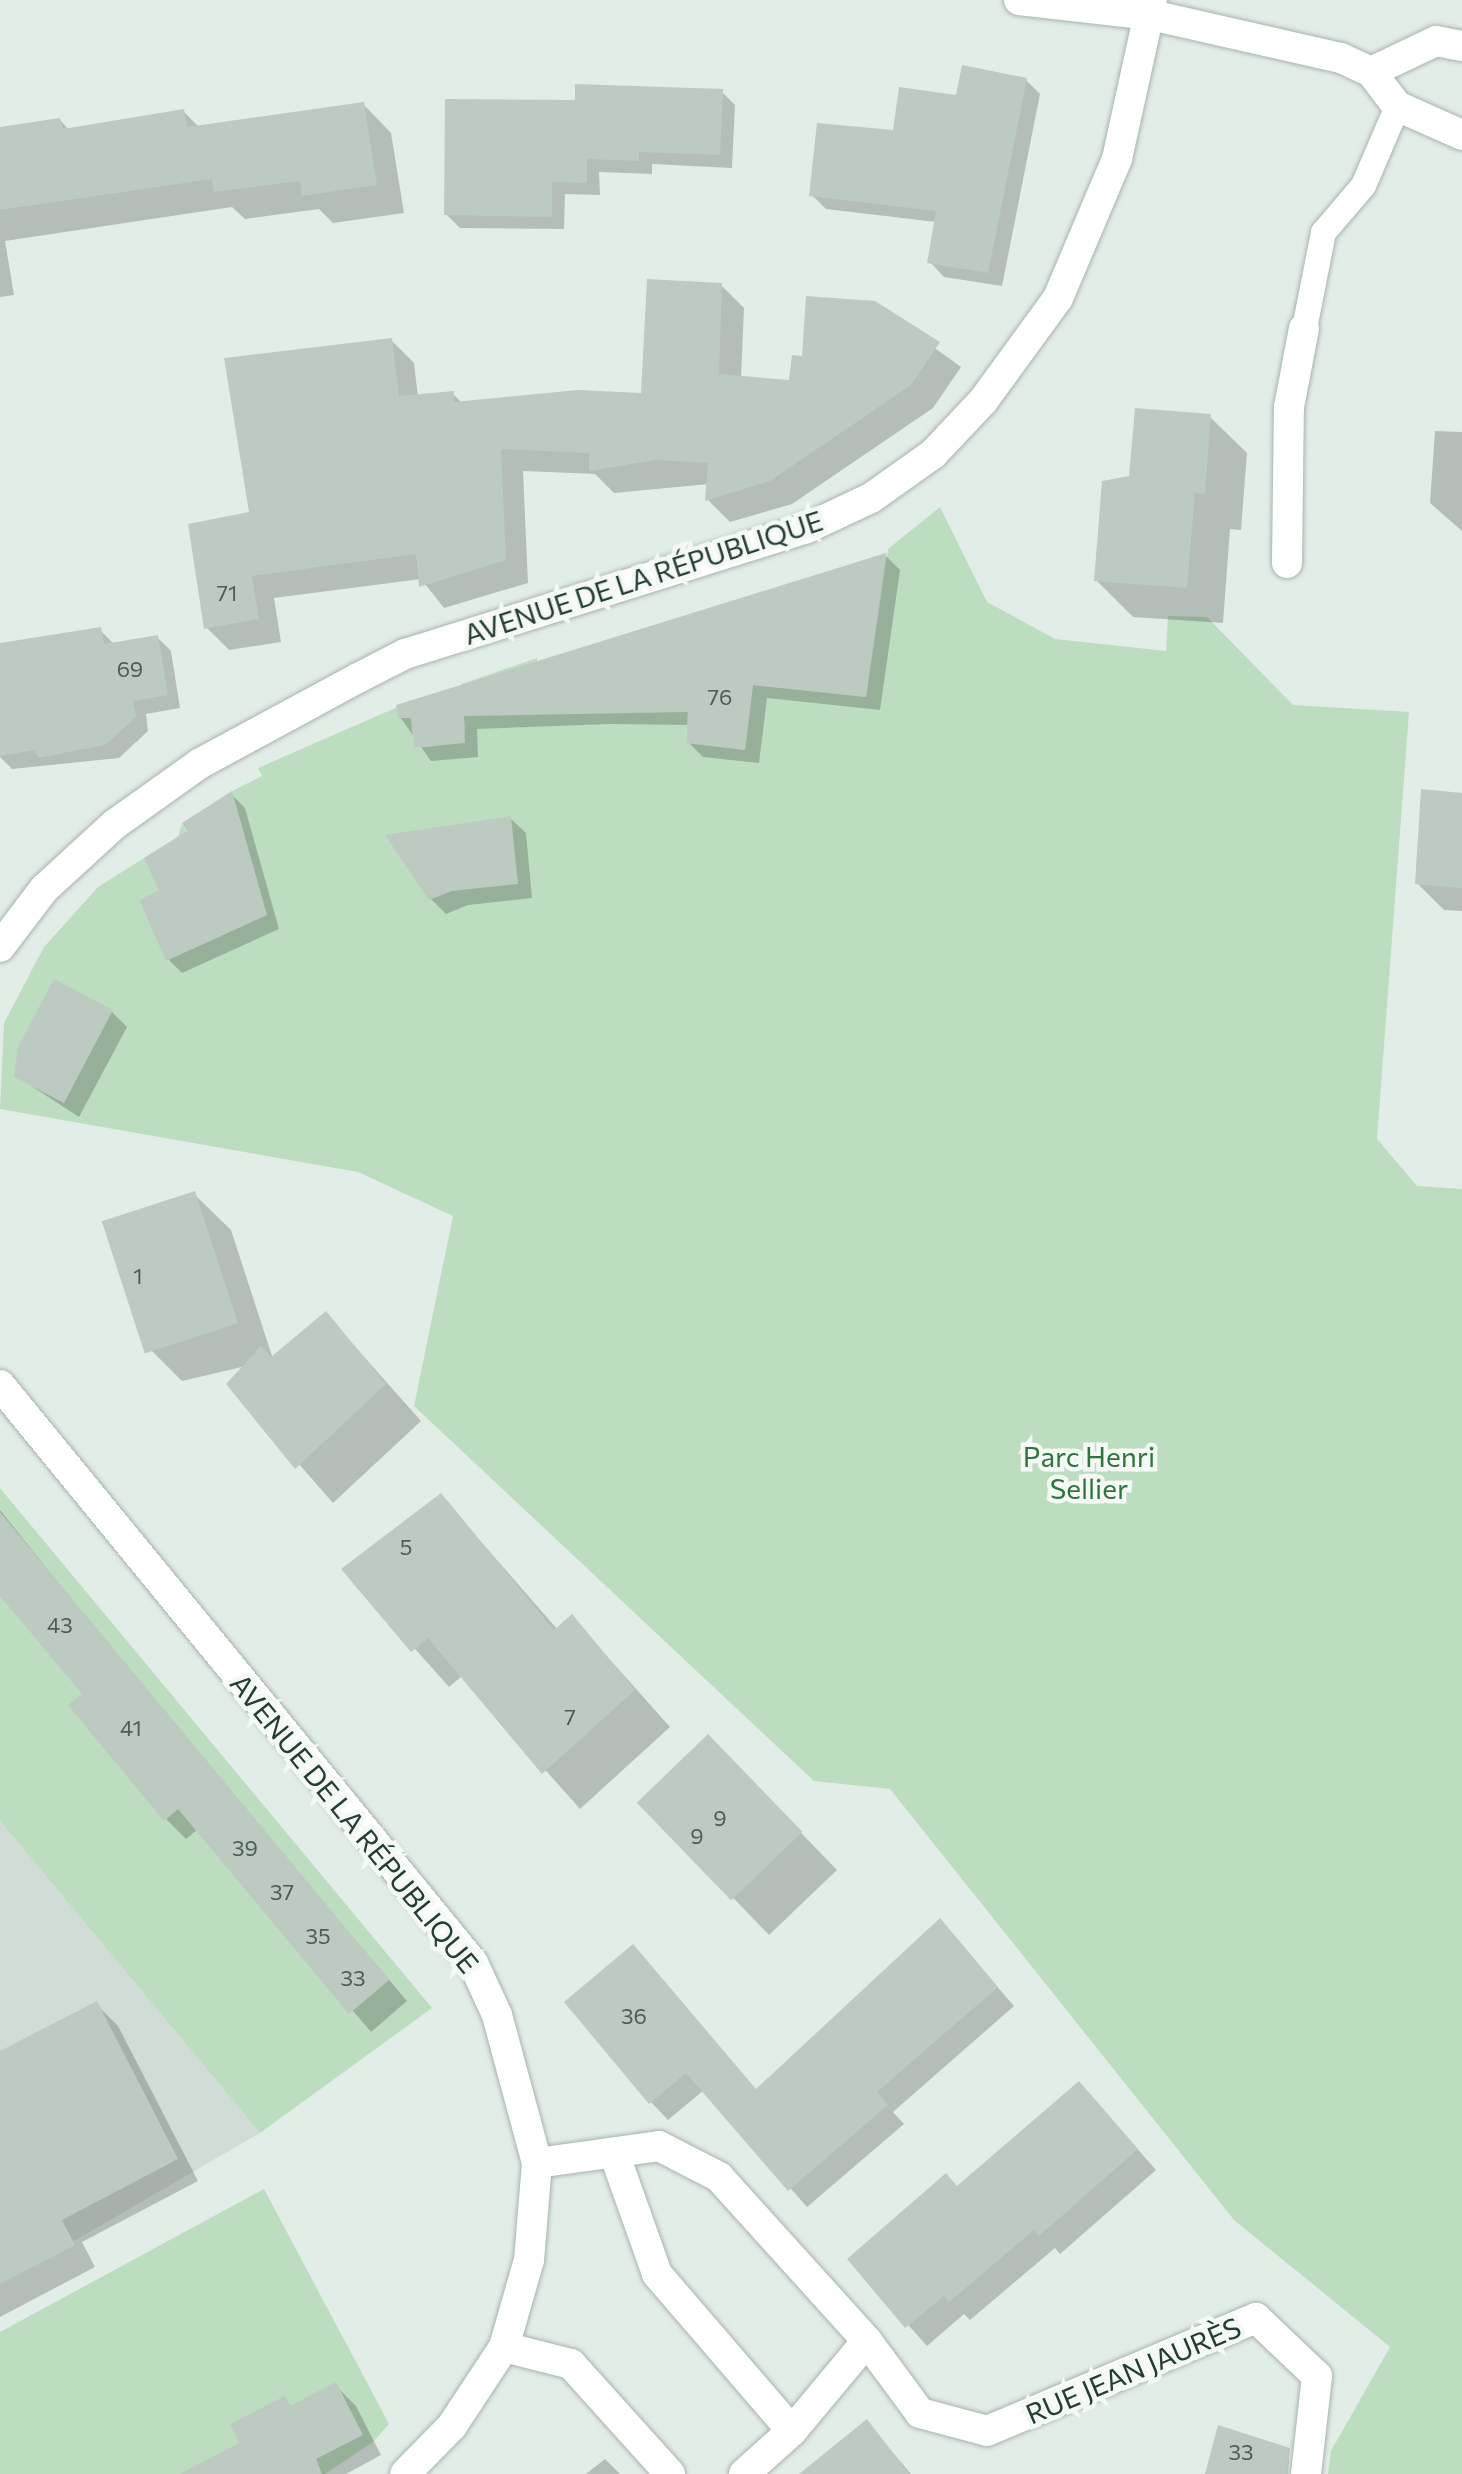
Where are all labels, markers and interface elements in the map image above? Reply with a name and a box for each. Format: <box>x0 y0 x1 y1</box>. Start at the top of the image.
street label: AVENUE DE LA RÉPUBLIQUE <box>459 503 827 651</box>
house number: 71 <box>216 580 238 606</box>
house number: 69 <box>117 656 143 682</box>
house number: 76 <box>708 684 732 710</box>
house number: 1 <box>133 1263 143 1289</box>
park label: Parc Henri Sellier <box>1023 1439 1155 1505</box>
house number: 5 <box>400 1534 412 1560</box>
house number: 43 <box>47 1612 73 1638</box>
street label: AVENUE DE LA RÉPUBLIQUE <box>224 1667 486 1979</box>
house number: 7 <box>564 1704 576 1730</box>
house number: 41 <box>120 1715 142 1741</box>
house number: 9 <box>713 1805 727 1831</box>
house number: 9 <box>690 1823 704 1849</box>
house number: 39 <box>232 1835 258 1861</box>
house number: 37 <box>270 1879 294 1905</box>
house number: 35 <box>305 1923 331 1949</box>
house number: 33 <box>340 1965 366 1991</box>
house number: 36 <box>621 2003 647 2029</box>
street label: RUE JEAN JAURÈS <box>1021 2310 1245 2430</box>
house number: 33 <box>1228 2439 1254 2465</box>

